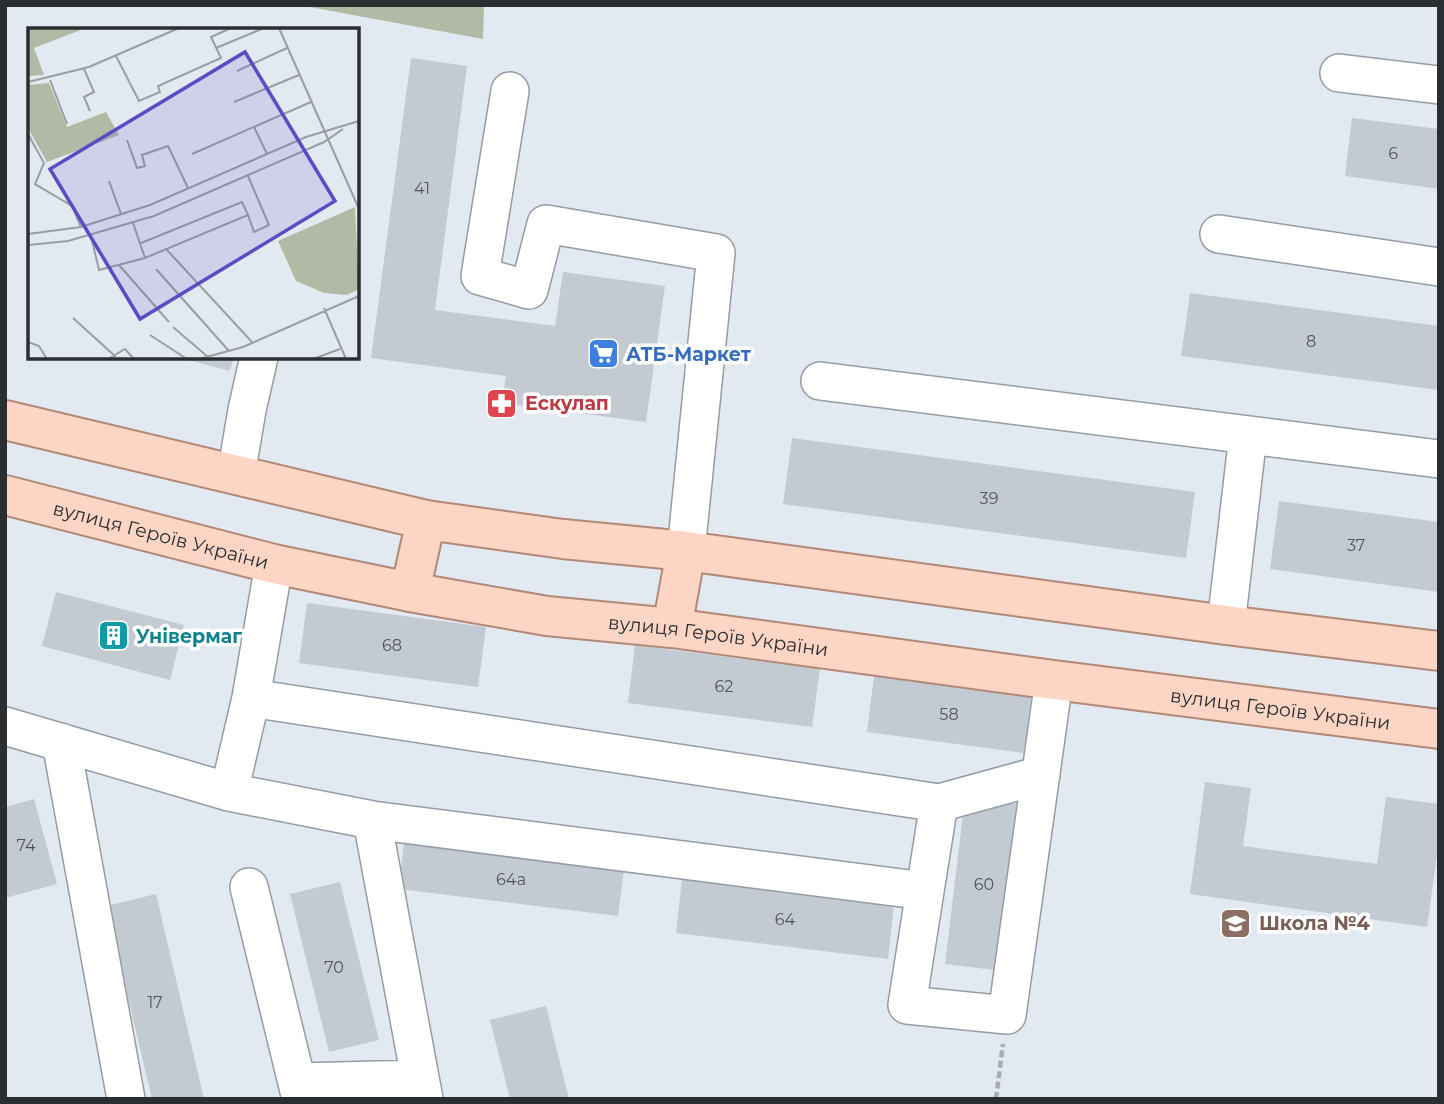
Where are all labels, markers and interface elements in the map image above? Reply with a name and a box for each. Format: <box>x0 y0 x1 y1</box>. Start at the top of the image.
inset map <box>28 28 359 359</box>
house number: 6 <box>1388 144 1398 163</box>
house number: 41 <box>414 179 430 198</box>
house number: 8 <box>1306 332 1316 351</box>
supermarket icon: АТБ-Маркет <box>586 337 620 371</box>
place label: АТБ-Маркет <box>626 343 752 366</box>
pharmacy icon: Ескулап <box>485 386 519 420</box>
place label: Ескулап <box>525 392 609 415</box>
house number: 39 <box>980 489 998 508</box>
street label: вулиця Героїв України <box>51 497 271 574</box>
house number: 37 <box>1347 536 1365 555</box>
street label: вулиця Героїв України <box>607 611 830 661</box>
building icon: Універмаг <box>96 619 130 653</box>
place label: Універмаг <box>136 625 242 648</box>
house number: 68 <box>382 636 402 655</box>
house number: 62 <box>715 677 733 696</box>
street label: вулиця Героїв України <box>1169 684 1392 735</box>
house number: 58 <box>939 705 959 724</box>
house number: 74 <box>17 836 36 855</box>
house number: 64а <box>496 870 526 889</box>
house number: 60 <box>974 875 994 894</box>
school or university icon: Школа №4 <box>1219 906 1253 940</box>
house number: 64 <box>775 910 796 929</box>
place label: Школа №4 <box>1259 912 1370 935</box>
house number: 70 <box>324 958 344 977</box>
house number: 17 <box>147 993 163 1012</box>

